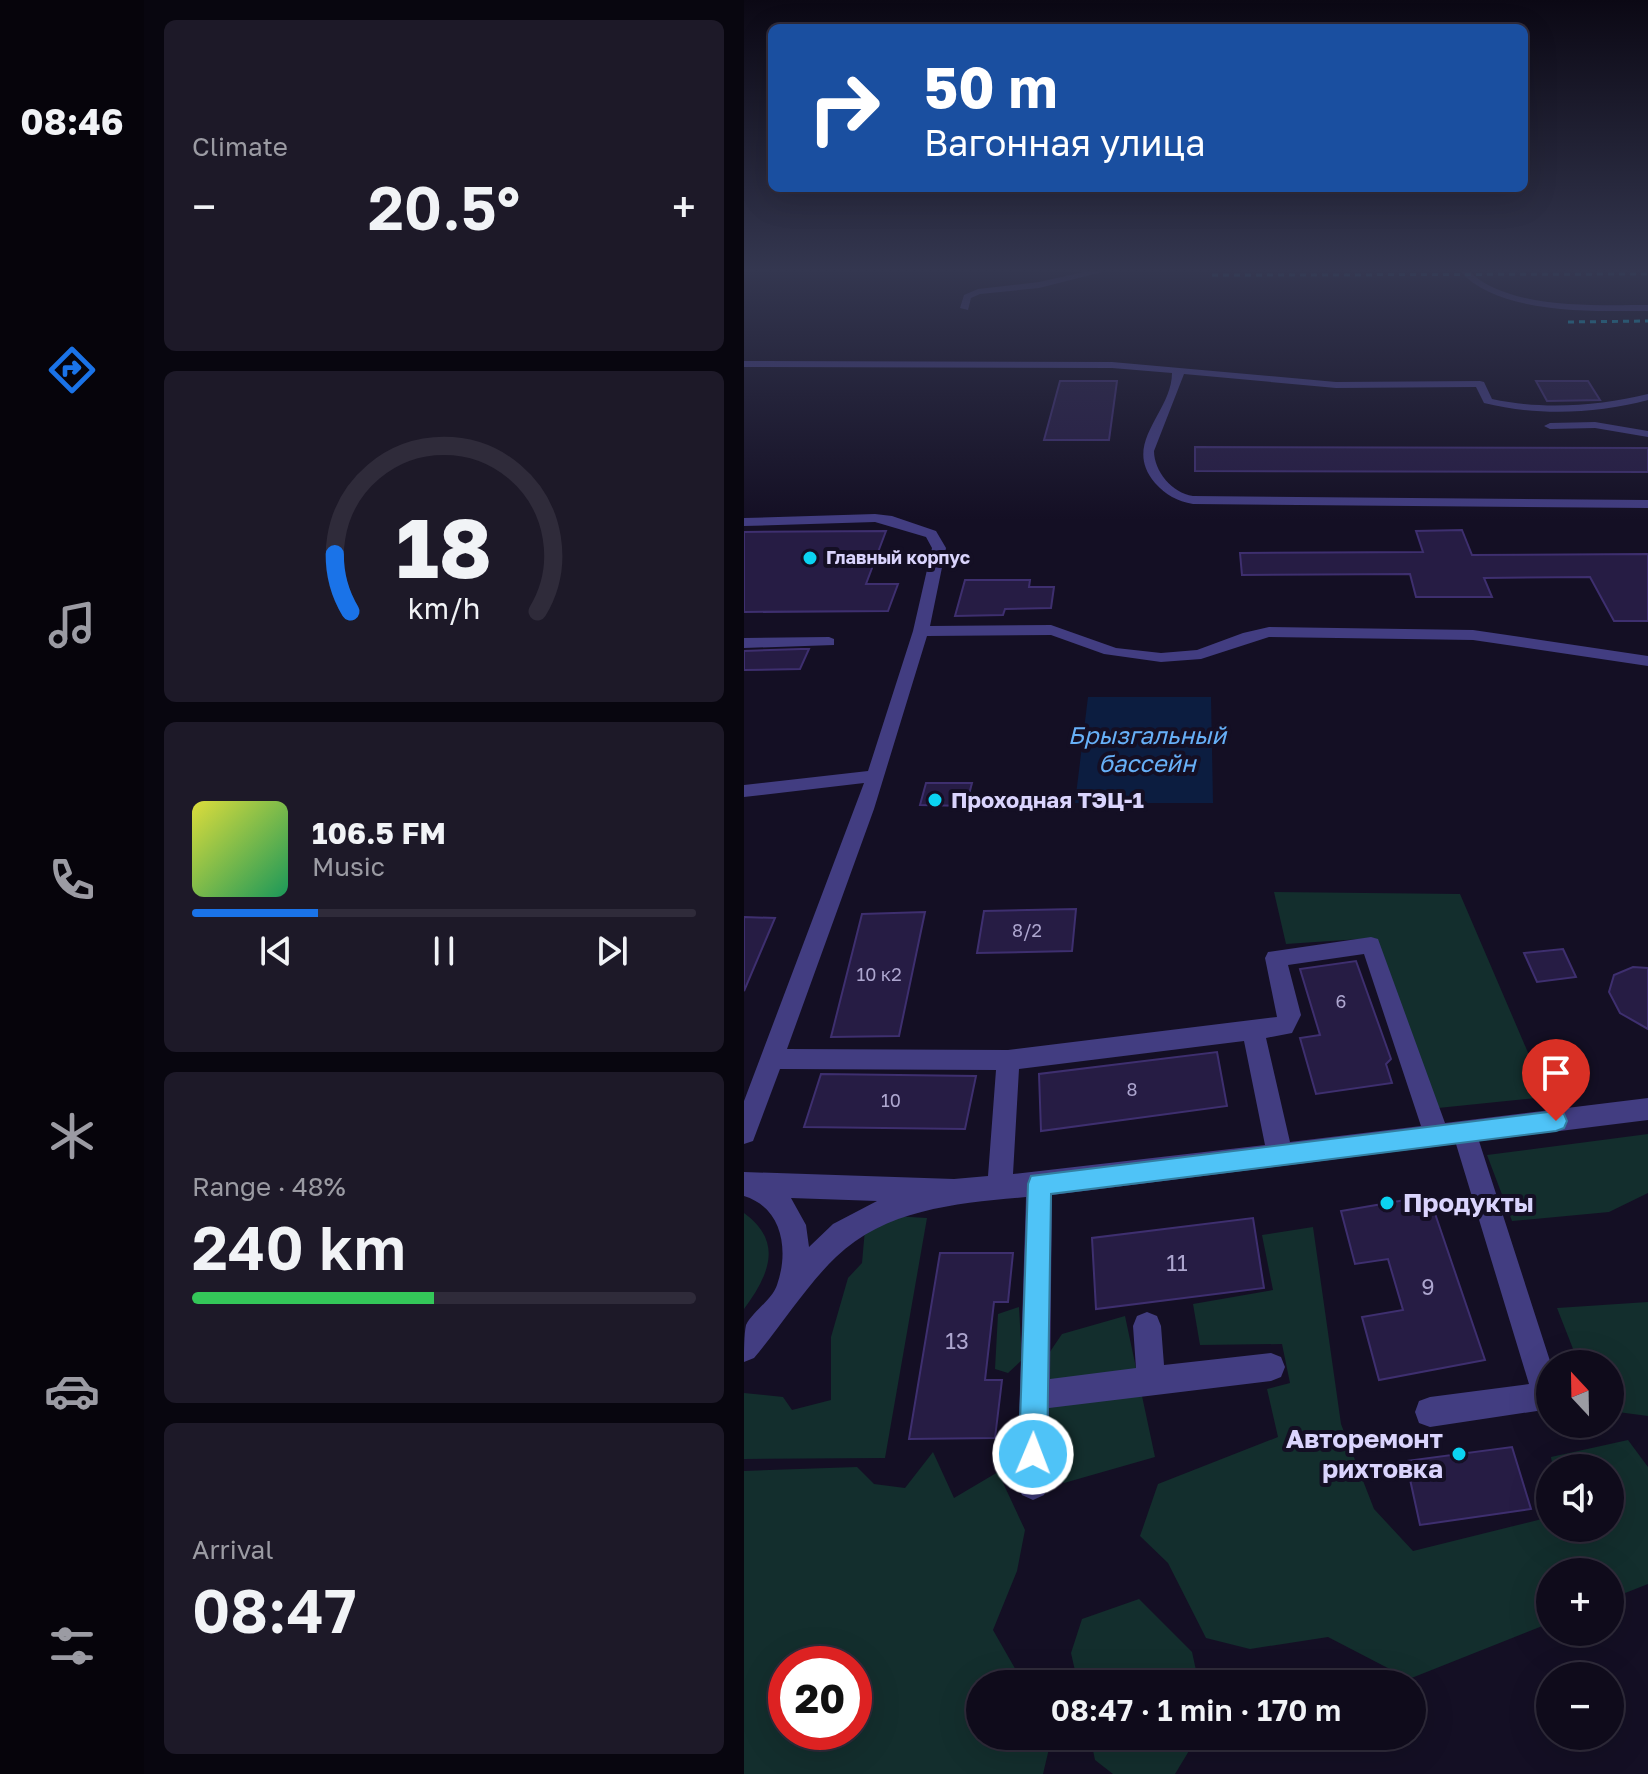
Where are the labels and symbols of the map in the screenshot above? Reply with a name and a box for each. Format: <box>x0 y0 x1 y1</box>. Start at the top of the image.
place label: Главный корпус <box>826 546 970 568</box>
marker: Главный корпус <box>801 549 819 567</box>
water label: Брызгальный бассейн <box>1068 720 1228 777</box>
place label: Проходная ТЭЦ-1 <box>951 786 1144 813</box>
marker: Проходная ТЭЦ-1 <box>926 791 944 809</box>
house number: 8/2 <box>1012 919 1042 941</box>
house number: 10 к2 <box>856 963 902 985</box>
house number: 6 <box>1336 990 1346 1012</box>
pin <box>1522 1039 1590 1121</box>
house number: 8 <box>1127 1078 1137 1100</box>
house number: 10 <box>881 1089 901 1111</box>
place label: Продукты <box>1403 1187 1534 1218</box>
marker: Продукты <box>1378 1194 1396 1212</box>
house number: 11 <box>1166 1249 1188 1276</box>
house number: 9 <box>1421 1273 1435 1300</box>
house number: 13 <box>945 1327 969 1354</box>
north arrow <box>1536 1350 1624 1438</box>
position arrow <box>991 1412 1075 1496</box>
place label: Авторемонт рихтовка <box>1286 1423 1443 1484</box>
marker: Авторемонт рихтовка <box>1450 1445 1468 1463</box>
speed limit sign: 20 <box>768 1646 872 1750</box>

